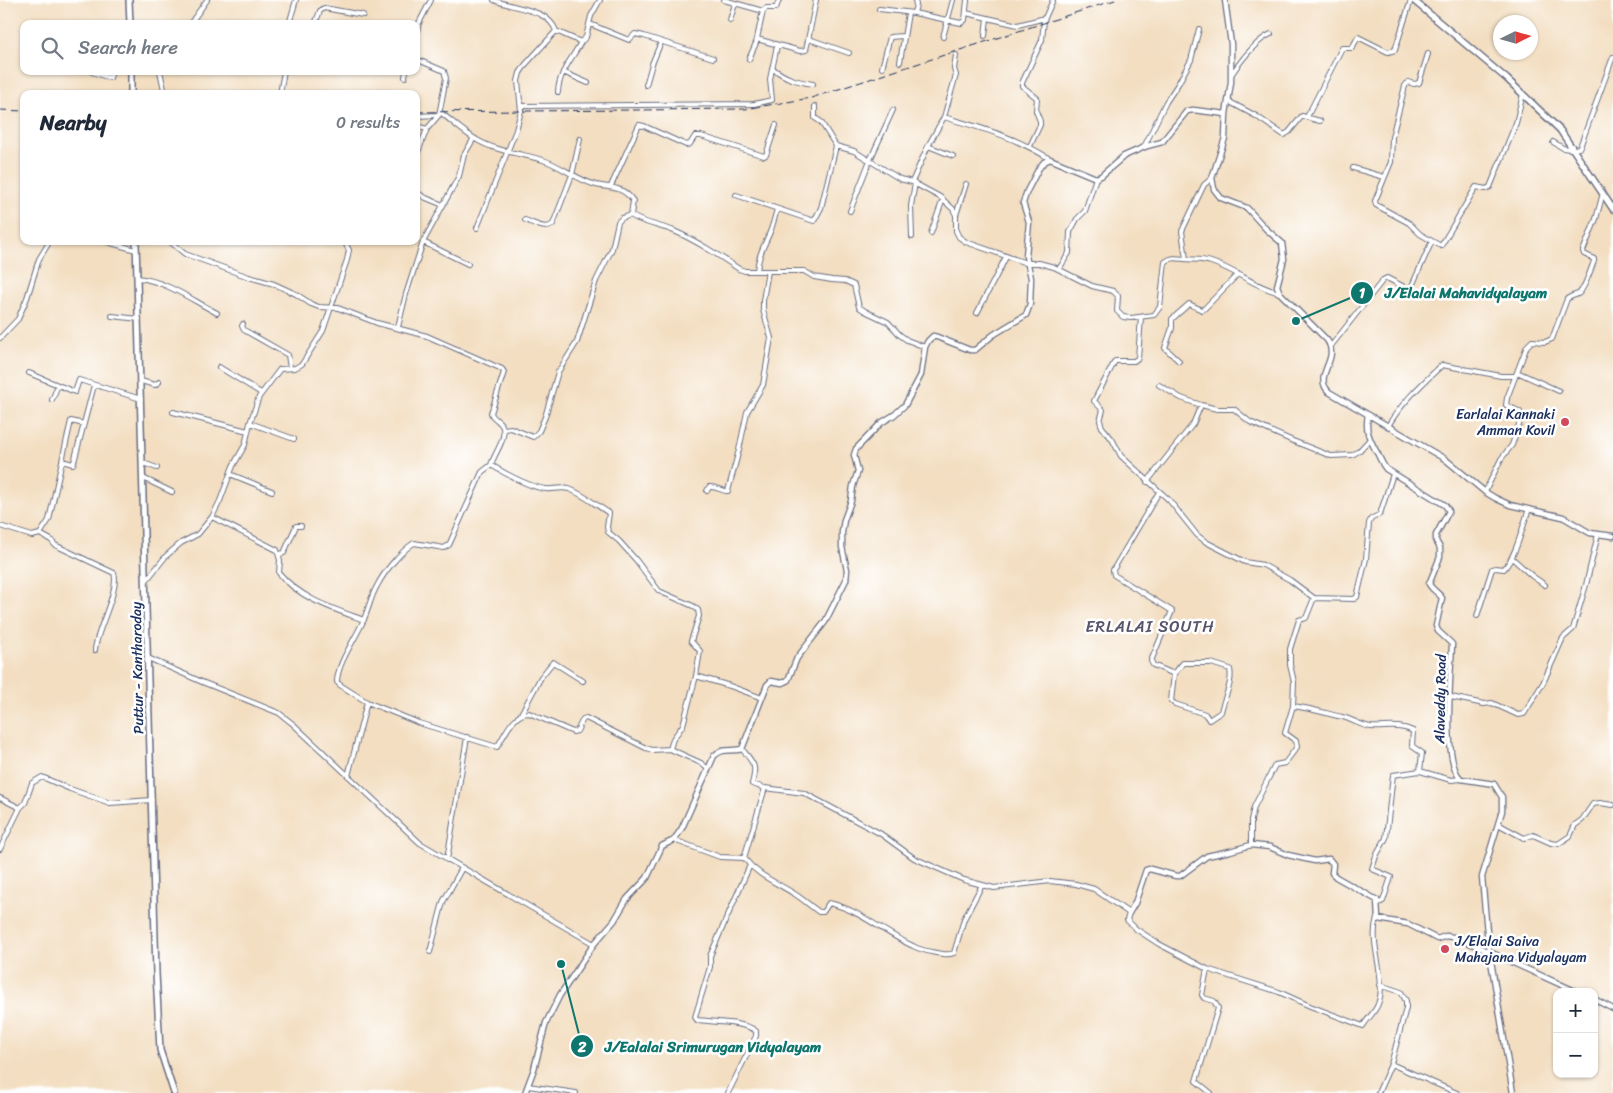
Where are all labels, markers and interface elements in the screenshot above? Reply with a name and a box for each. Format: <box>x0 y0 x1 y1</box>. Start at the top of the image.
north arrow <box>1493 15 1538 60</box>
search box <box>20 20 420 75</box>
text: Search here <box>78 31 178 64</box>
icon: search <box>38 34 66 62</box>
text: Nearby <box>40 104 106 142</box>
text: 0 results <box>336 108 400 137</box>
callout: J/Elalai Mahavidyalayam <box>1349 278 1557 308</box>
text: 1 <box>1359 280 1366 306</box>
text: J/Elalai Mahavidyalayam <box>1384 280 1548 306</box>
place label: Earlalai Kannaki Amman Kovil <box>1456 402 1556 443</box>
marker: Earlalai Kannaki Amman Kovil <box>1559 416 1571 428</box>
street label: Puttur - Kantharoday <box>124 601 151 734</box>
district label: ERLALAI SOUTH <box>1085 612 1215 641</box>
street label: Alaveddy Road <box>1427 652 1454 745</box>
place label: J/Elalai Saiva Mahajana Vidyalayam <box>1454 929 1587 970</box>
marker: J/Elalai Saiva Mahajana Vidyalayam <box>1439 943 1451 955</box>
map controls <box>1553 988 1598 1078</box>
button: + <box>1553 988 1598 1033</box>
callout: J/Ealalai Srimurugan Vidyalayam <box>570 1031 832 1061</box>
button: − <box>1553 1033 1598 1078</box>
text: 2 <box>577 1034 587 1060</box>
text: J/Ealalai Srimurugan Vidyalayam <box>604 1034 822 1060</box>

